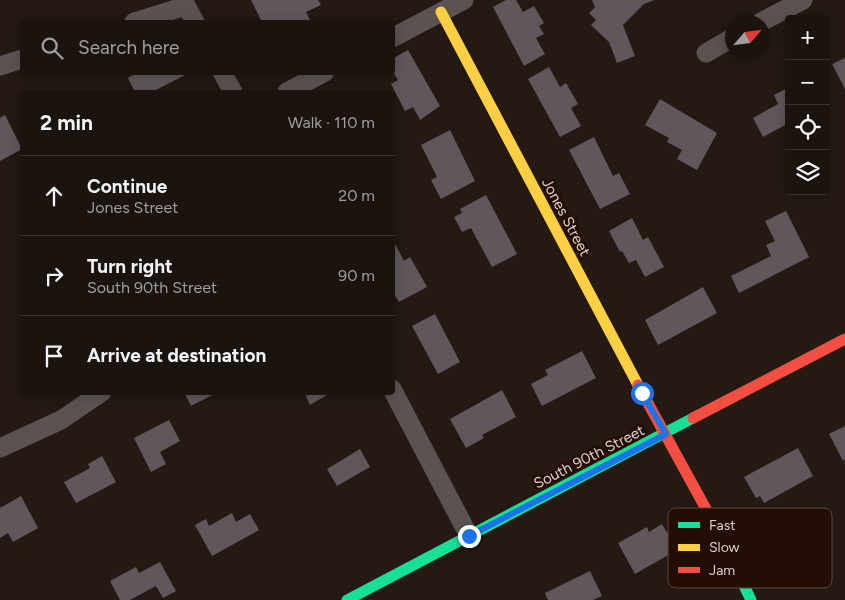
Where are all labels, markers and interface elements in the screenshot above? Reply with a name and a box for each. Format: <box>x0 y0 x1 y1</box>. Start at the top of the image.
north arrow <box>725 15 770 60</box>
map controls <box>785 15 830 195</box>
button: + <box>785 15 830 60</box>
search box <box>20 20 395 75</box>
icon: search <box>38 34 66 62</box>
text: Search here <box>78 36 180 59</box>
button: − <box>785 60 830 105</box>
button: locate <box>785 105 830 150</box>
text: 2 min <box>40 110 93 135</box>
text: Walk · 110 m <box>288 113 375 132</box>
button: layers <box>785 150 830 195</box>
text: Continue <box>87 175 167 198</box>
street label: Jones Street <box>538 175 594 259</box>
icon: ahead <box>40 182 68 210</box>
text: 20 m <box>338 186 375 205</box>
text: Jones Street <box>87 198 178 217</box>
text: Turn right <box>87 255 173 278</box>
icon: right <box>40 262 68 290</box>
text: 90 m <box>338 266 375 285</box>
text: South 90th Street <box>87 278 217 297</box>
icon: arrive <box>40 342 68 370</box>
text: Arrive at destination <box>87 344 266 367</box>
route start <box>631 382 654 405</box>
street label: South 90th Street <box>531 421 648 493</box>
legend <box>668 508 832 588</box>
text: Fast <box>709 517 735 534</box>
route end <box>458 525 481 548</box>
text: Slow <box>709 539 740 556</box>
text: Jam <box>709 562 735 579</box>

